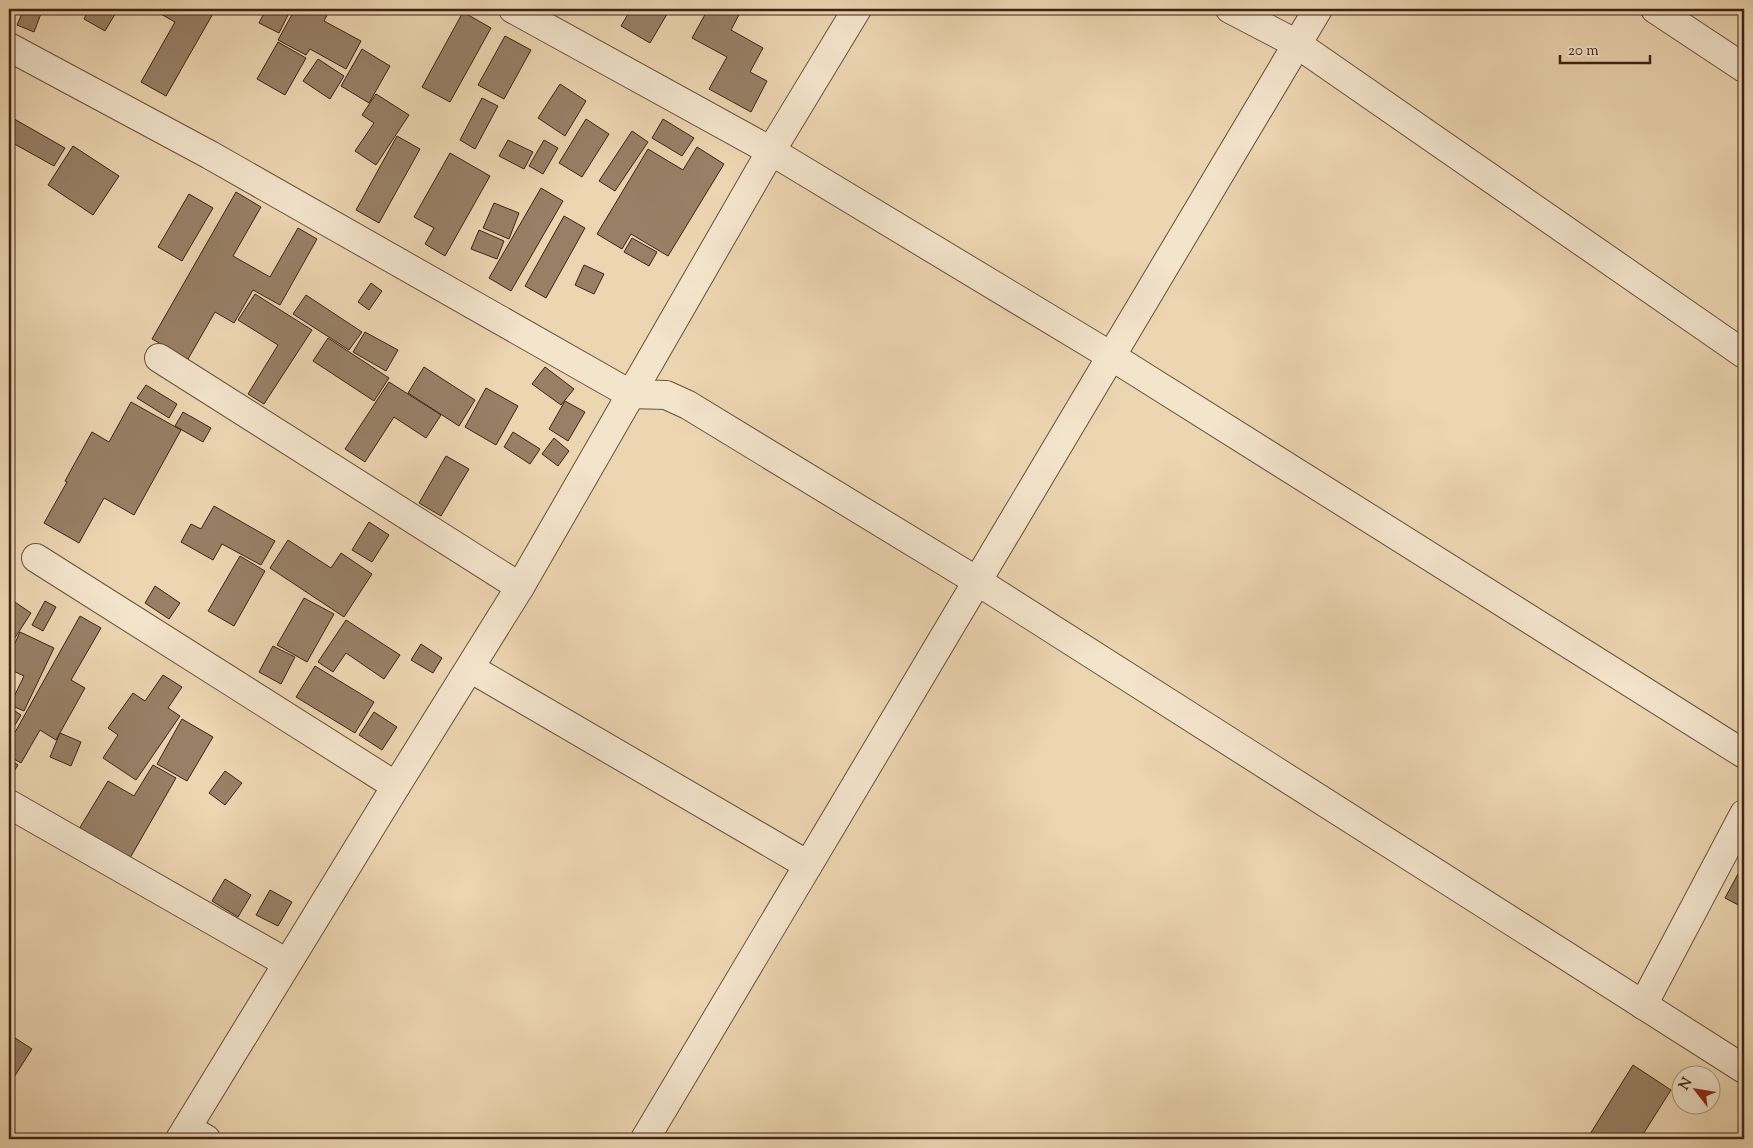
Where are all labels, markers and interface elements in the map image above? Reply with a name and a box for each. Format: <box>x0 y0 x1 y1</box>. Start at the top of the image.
scale bar <box>1560 32 1650 64</box>
text: 20 m <box>1568 41 1599 62</box>
north arrow <box>1670 1066 1720 1116</box>
text: N <box>1675 1074 1698 1094</box>

